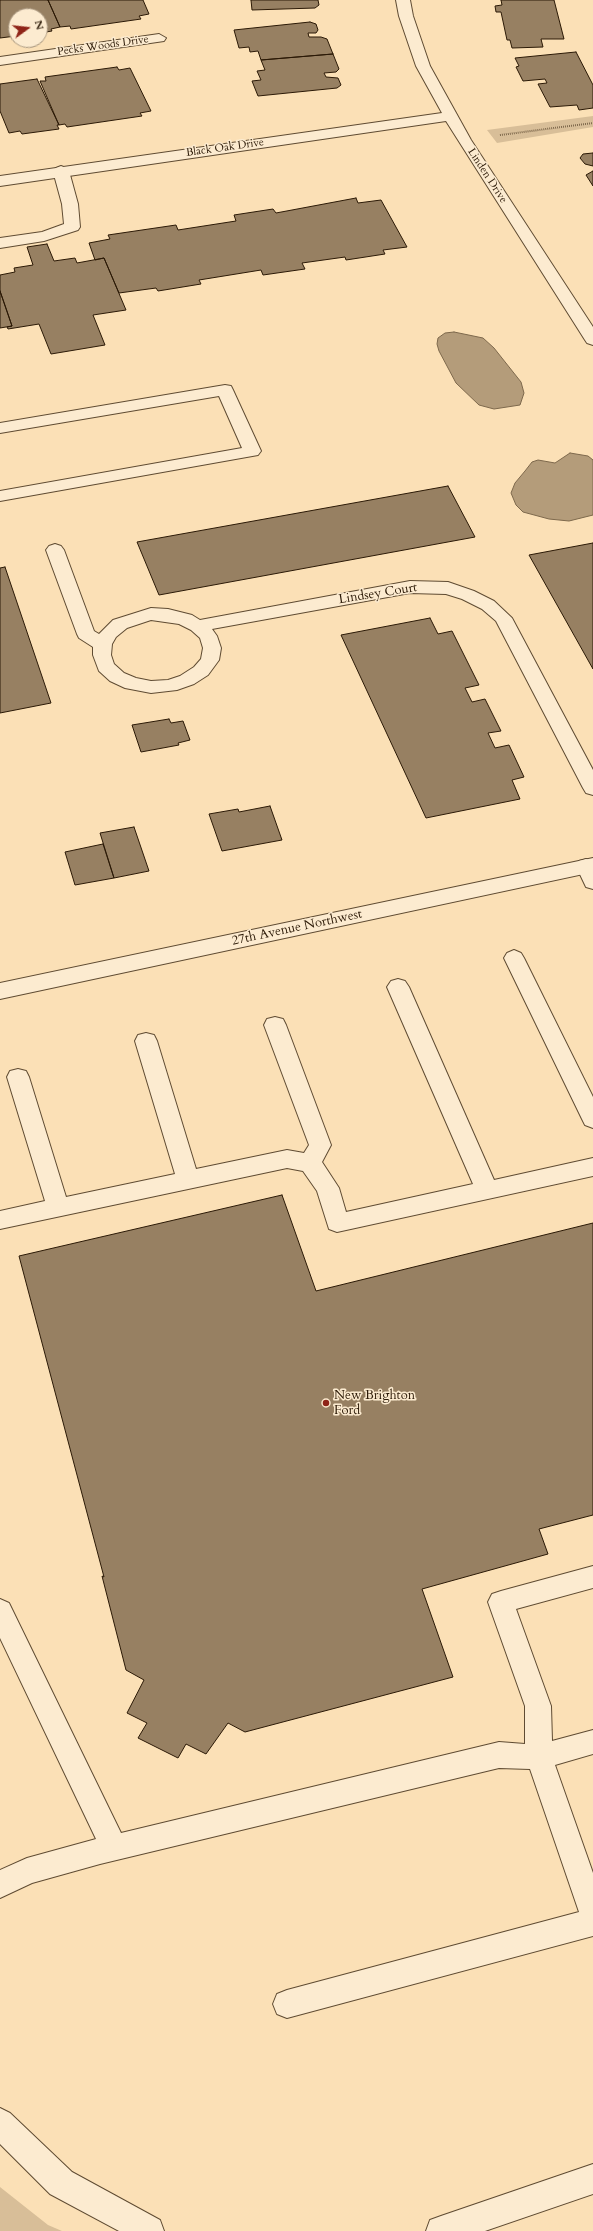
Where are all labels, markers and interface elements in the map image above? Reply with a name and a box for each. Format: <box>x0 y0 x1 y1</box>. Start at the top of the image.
north arrow <box>8 8 48 48</box>
text: N <box>31 18 48 32</box>
street label: Pecks Woods Drive <box>56 33 150 59</box>
street label: Black Oak Drive <box>185 136 265 160</box>
street label: Linden Drive <box>464 146 510 206</box>
street label: Lindsey Court <box>338 580 418 608</box>
street label: 27th Avenue Northwest <box>231 907 363 949</box>
place label: New Brighton Ford <box>334 1388 415 1419</box>
marker: New Brighton Ford <box>321 1398 331 1408</box>

